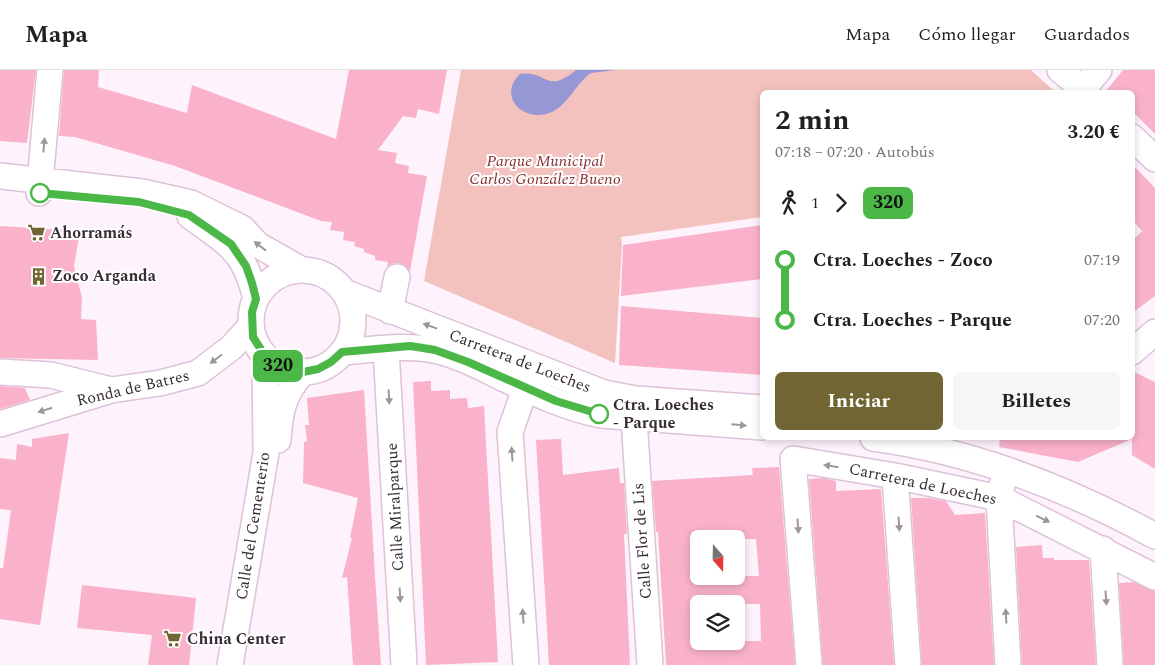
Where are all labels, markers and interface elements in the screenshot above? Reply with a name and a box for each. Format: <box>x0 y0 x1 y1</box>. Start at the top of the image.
text: Mapa <box>25 17 88 53</box>
text: Mapa <box>845 21 890 48</box>
text: Cómo llegar <box>918 21 1016 48</box>
text: Guardados <box>1044 21 1130 48</box>
text: 2 min <box>775 99 850 142</box>
text: 3.20 € <box>1068 118 1120 147</box>
one-way arrow <box>40 137 48 153</box>
text: 07:18 – 07:20 · Autobús <box>775 140 935 164</box>
park label: Parque Municipal Carlos González Bueno <box>469 149 621 191</box>
unlabelled marker <box>30 183 50 203</box>
icon: walk <box>775 189 803 217</box>
icon: forward <box>827 189 855 217</box>
text: 320 <box>873 189 903 216</box>
text: 1 <box>811 191 819 215</box>
place label: Ahorramás <box>50 221 132 245</box>
supermarket icon: Ahorramás <box>26 223 46 243</box>
one-way arrow <box>254 240 267 251</box>
text: Ctra. Loeches - Zoco <box>813 246 993 275</box>
text: 07:19 <box>1084 248 1120 272</box>
place label: Zoco Arganda <box>52 264 157 288</box>
building icon: Zoco Arganda <box>28 266 48 286</box>
text: Ctra. Loeches - Parque <box>813 306 1012 335</box>
text: 07:20 <box>1084 308 1120 332</box>
one-way arrow <box>422 322 437 329</box>
street label: Carretera de Loeches <box>445 323 595 399</box>
line badge: 320 <box>249 350 307 382</box>
text: 320 <box>263 352 293 379</box>
one-way arrow <box>209 354 223 364</box>
street label: Ronda de Batres <box>74 363 192 413</box>
button: Iniciar <box>775 372 943 430</box>
button: Billetes <box>953 372 1120 430</box>
one-way arrow <box>385 390 393 406</box>
place label: Ctra. Loeches - Parque <box>613 393 714 435</box>
marker: Ctra. Loeches - Parque <box>589 404 609 424</box>
one-way arrow <box>38 406 53 414</box>
one-way arrow <box>731 421 747 429</box>
street label: Calle Miralparque <box>380 442 410 572</box>
one-way arrow <box>507 446 515 462</box>
street label: Calle del Cementerio <box>229 450 277 602</box>
street label: Carretera de Loeches <box>847 457 999 511</box>
one-way arrow <box>823 461 839 469</box>
street label: Calle Flor de Lis <box>626 482 658 600</box>
one-way arrow <box>1036 516 1050 524</box>
one-way arrow <box>895 517 903 533</box>
one-way arrow <box>794 518 802 534</box>
north arrow <box>690 530 745 585</box>
map controls <box>690 530 745 650</box>
one-way arrow <box>397 587 405 603</box>
one-way arrow <box>1103 590 1111 606</box>
button: layers <box>690 595 745 650</box>
one-way arrow <box>518 608 526 624</box>
one-way arrow <box>1001 608 1009 624</box>
place label: China Center <box>187 627 286 651</box>
supermarket icon: China Center <box>163 629 183 649</box>

